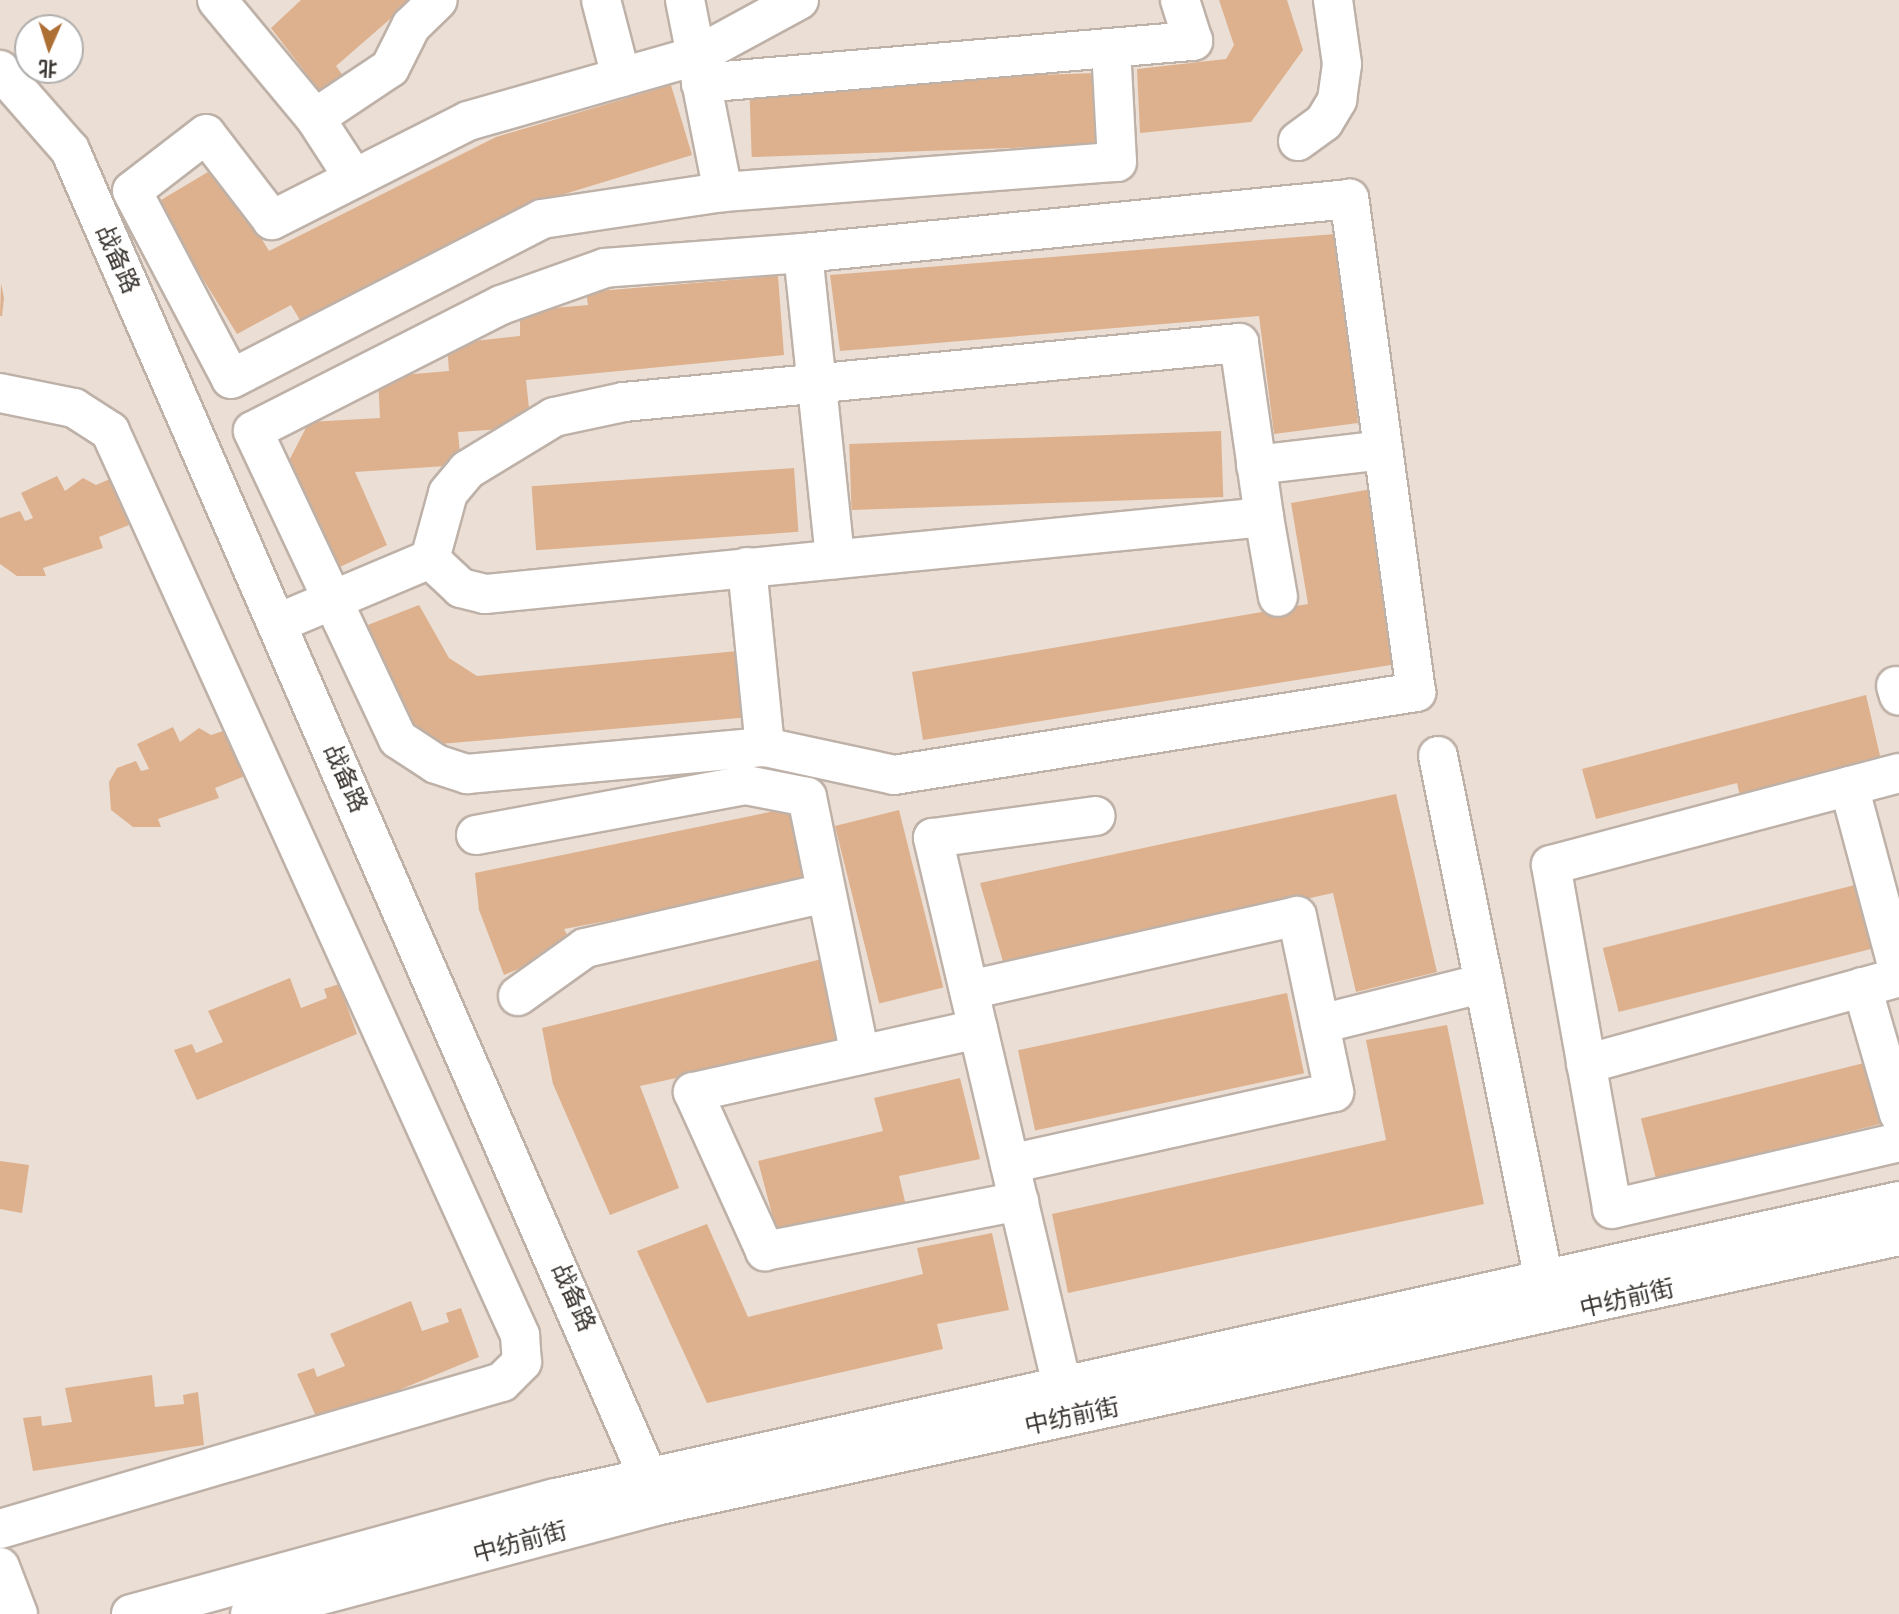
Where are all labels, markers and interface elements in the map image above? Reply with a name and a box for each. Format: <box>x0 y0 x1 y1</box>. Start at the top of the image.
north arrow <box>14 14 84 84</box>
text: 北 <box>38 56 58 80</box>
street label: 战备路 <box>90 220 146 298</box>
street label: 战备路 <box>318 739 374 817</box>
street label: 战备路 <box>546 1258 602 1336</box>
street label: 中纺前街 <box>1577 1273 1677 1323</box>
street label: 中纺前街 <box>1022 1392 1122 1440</box>
street label: 中纺前街 <box>470 1516 570 1568</box>

